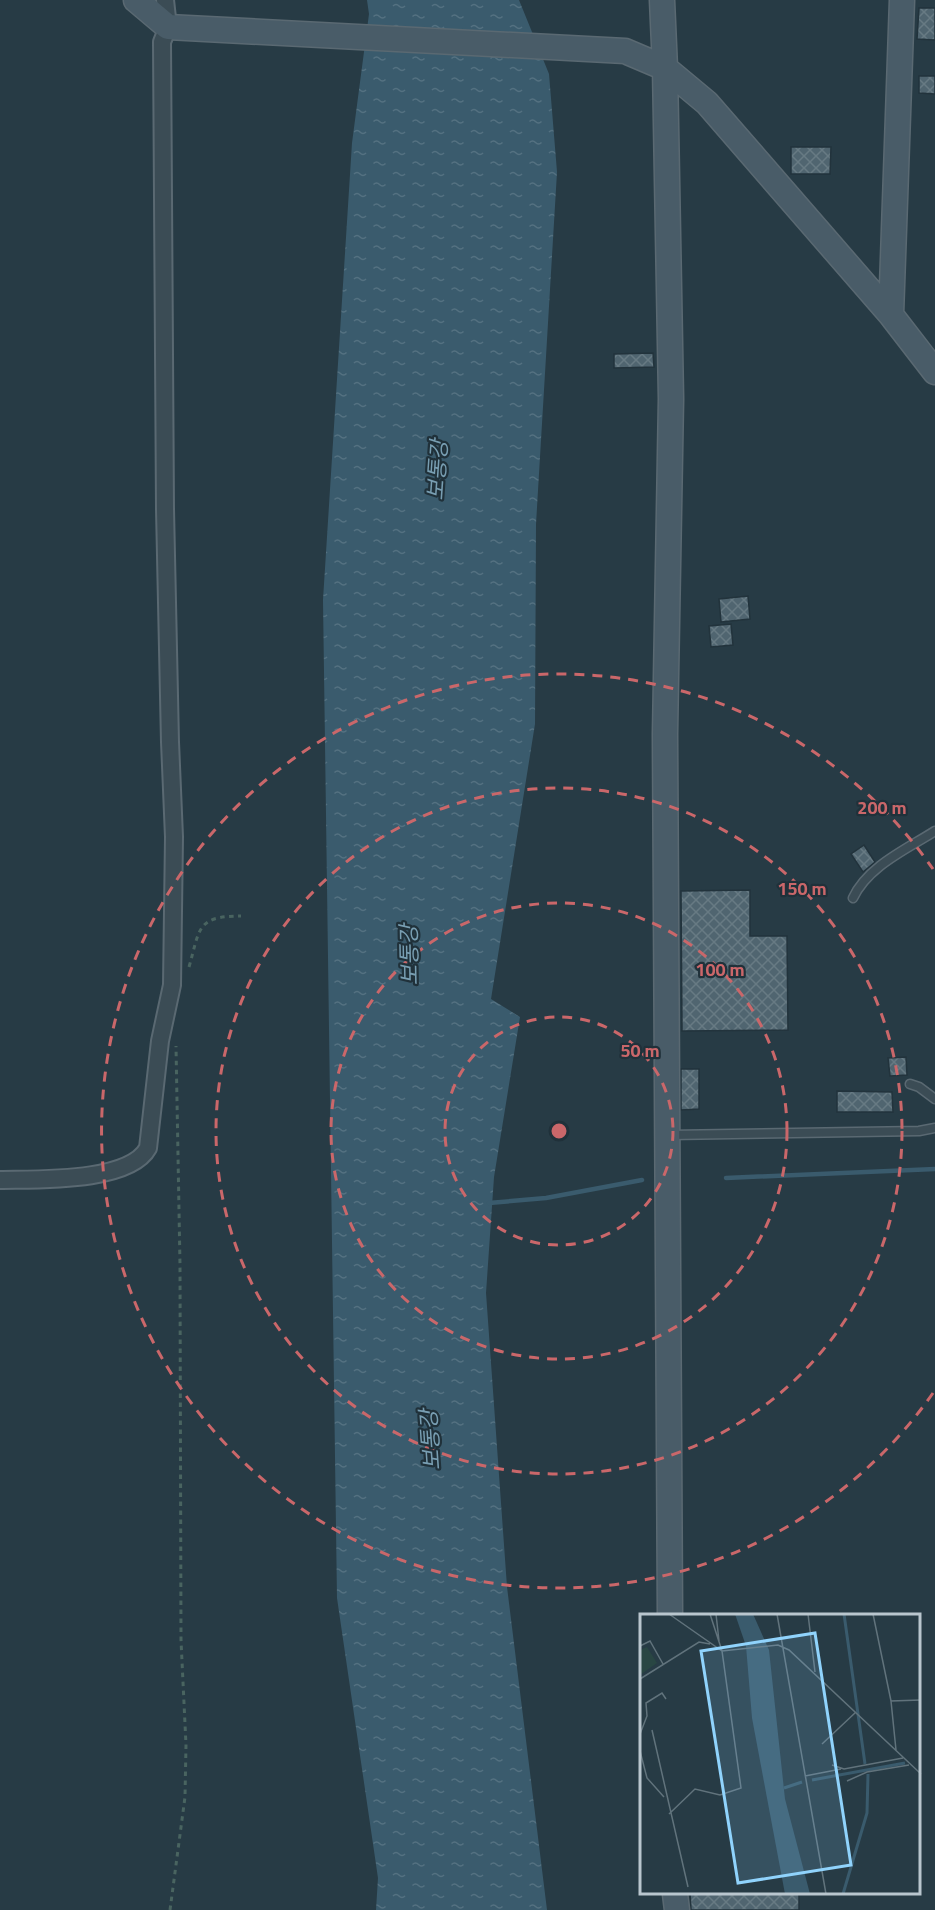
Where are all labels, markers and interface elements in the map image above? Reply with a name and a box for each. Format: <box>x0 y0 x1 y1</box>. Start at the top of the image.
water label: 보통강 <box>418 436 456 501</box>
text: 200 m <box>857 794 907 821</box>
text: 150 m <box>777 875 827 902</box>
water label: 보통강 <box>391 922 427 986</box>
text: 100 m <box>695 956 745 983</box>
text: 50 m <box>620 1037 660 1064</box>
centre of rings <box>549 1121 569 1141</box>
water label: 보통강 <box>411 1406 449 1471</box>
inset map <box>640 1614 920 1895</box>

